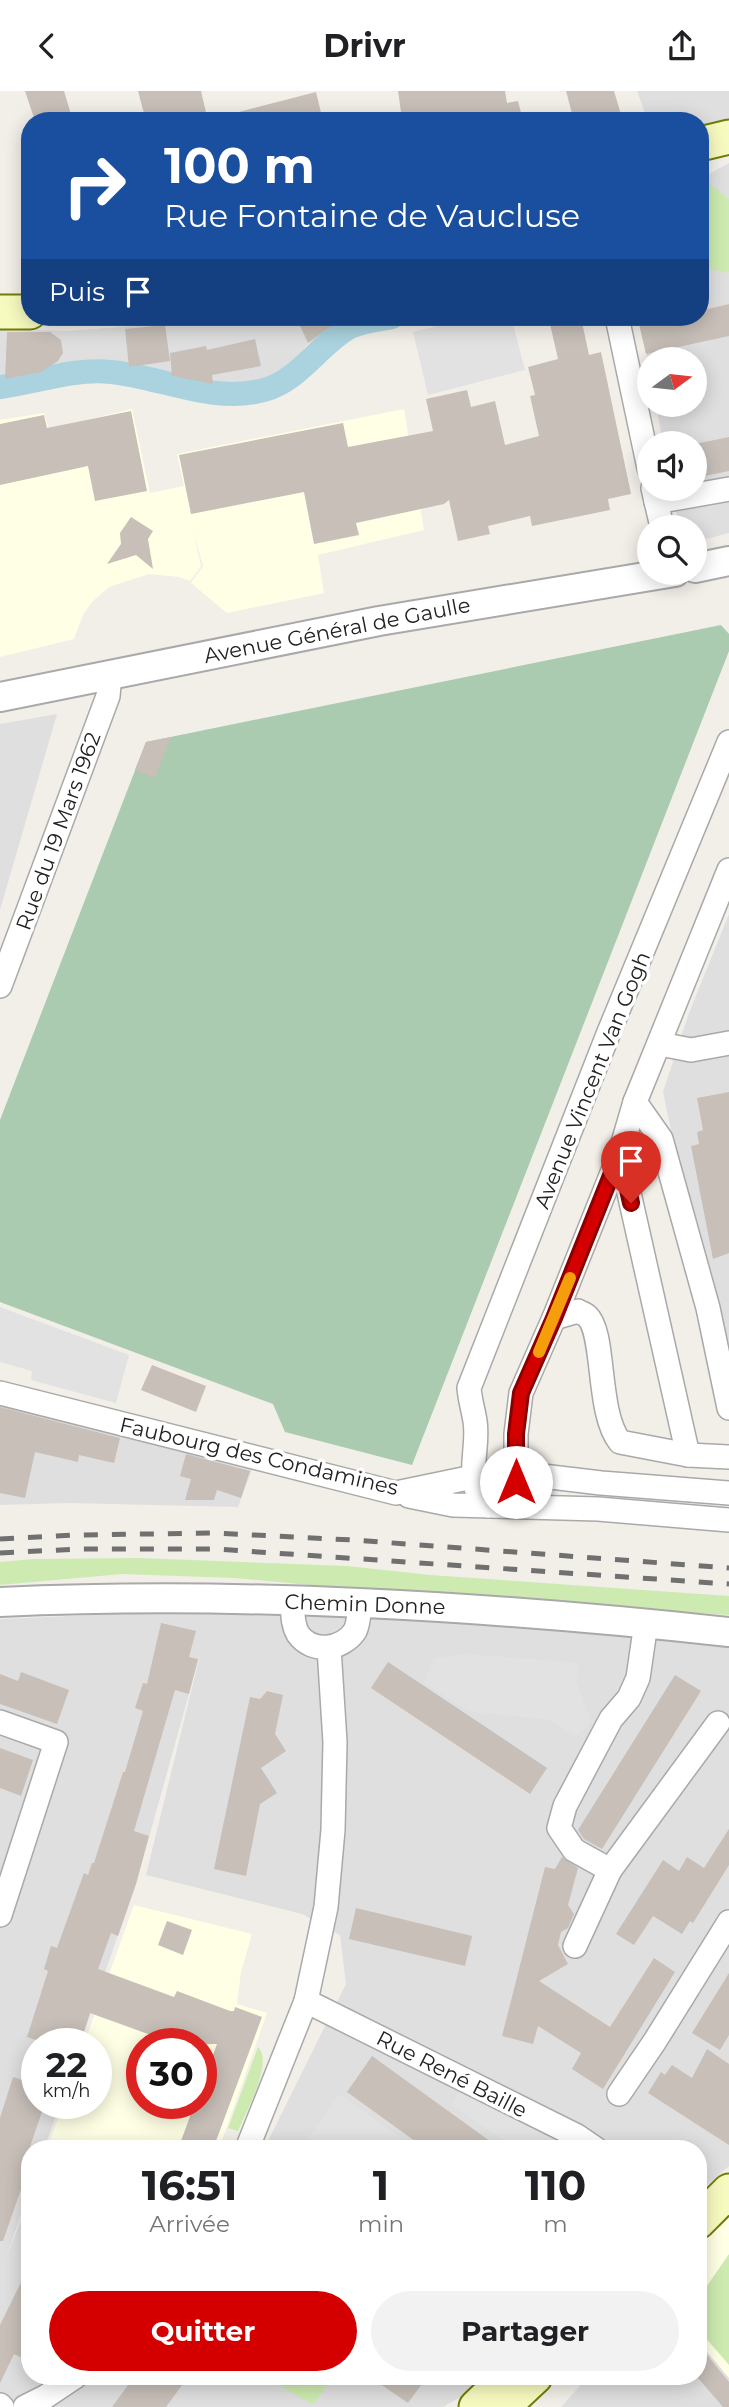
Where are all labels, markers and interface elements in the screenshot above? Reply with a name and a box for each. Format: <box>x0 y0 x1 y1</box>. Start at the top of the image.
text: Drivr <box>323 26 406 65</box>
icon: back <box>28 27 66 65</box>
icon: share <box>663 27 701 65</box>
text: 100 m <box>164 136 315 195</box>
icon: right <box>49 140 140 231</box>
text: Rue Fontaine de Vaucluse <box>164 196 580 235</box>
icon: arrive <box>119 273 157 311</box>
text: Puis <box>49 276 105 308</box>
north arrow <box>637 347 707 417</box>
map controls <box>637 347 707 585</box>
button: sound <box>637 431 707 501</box>
button: search <box>637 515 707 585</box>
street label: Avenue Général de Gaulle <box>202 592 472 668</box>
street label: Rue du 19 Mars 1962 <box>11 729 105 933</box>
street label: Avenue Vincent Van Gogh <box>529 948 655 1212</box>
pin <box>601 1131 661 1203</box>
icon: arrive <box>612 1142 650 1180</box>
street label: Faubourg des Condamines <box>117 1412 401 1500</box>
position arrow <box>479 1445 553 1519</box>
street label: Chemin Donne <box>284 1589 446 1619</box>
street label: Rue René Baille <box>373 2025 531 2123</box>
speed limit sign: 30 <box>126 2028 217 2119</box>
text: 22 <box>46 2043 87 2086</box>
text: km/h <box>42 2080 91 2102</box>
text: 16:51 <box>142 2159 237 2211</box>
text: 1 <box>373 2159 389 2211</box>
text: 110 <box>525 2159 586 2211</box>
text: Arrivée <box>149 2210 230 2238</box>
text: min <box>358 2210 404 2238</box>
text: m <box>543 2210 568 2238</box>
button: Quitter <box>49 2291 357 2371</box>
button: Partager <box>371 2291 679 2371</box>

